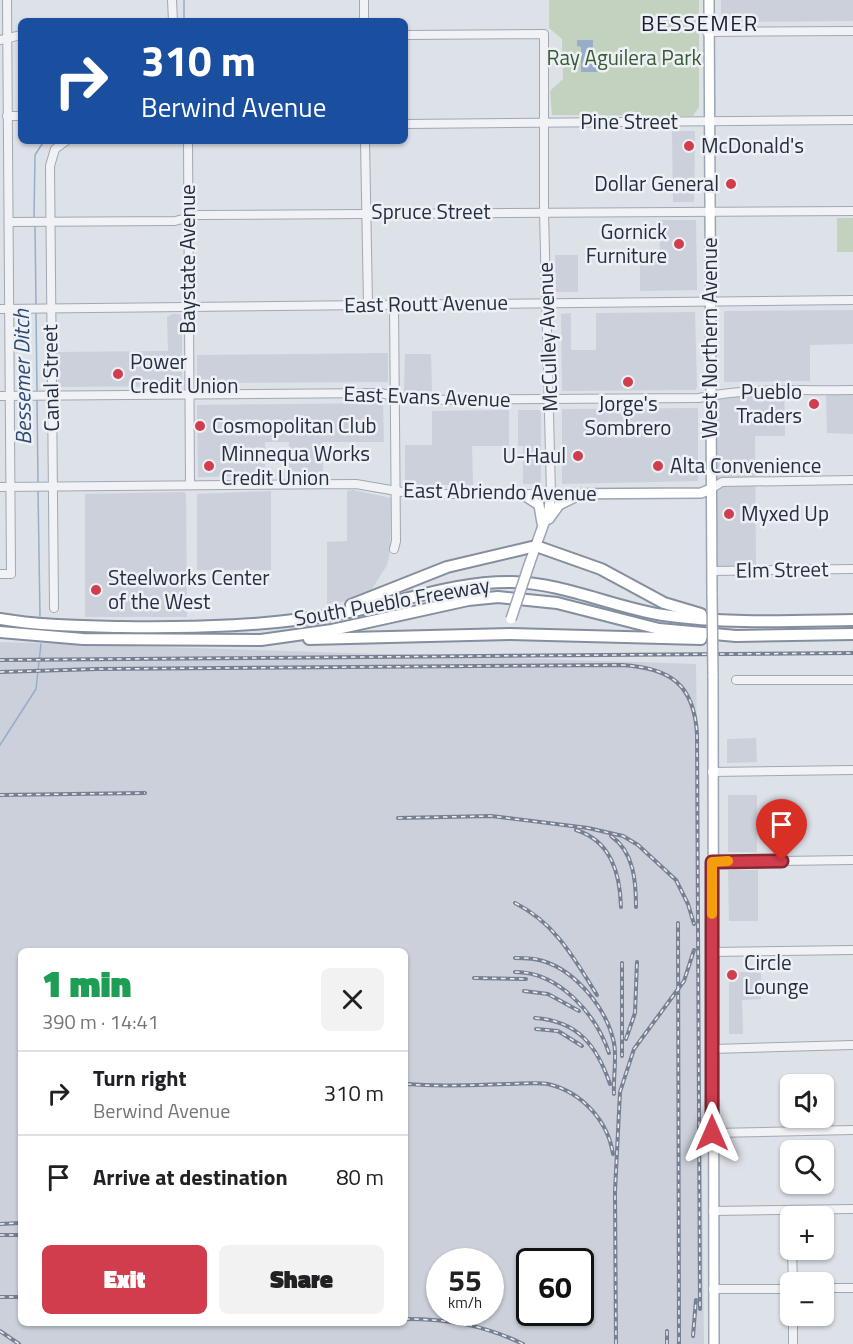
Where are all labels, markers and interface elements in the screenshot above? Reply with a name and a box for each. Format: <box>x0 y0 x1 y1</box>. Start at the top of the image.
district label: BESSEMER <box>641 6 759 40</box>
text: 310 m <box>141 28 256 92</box>
park label: Ray Aguilera Park <box>546 41 702 73</box>
icon: right <box>42 42 120 120</box>
text: Berwind Avenue <box>141 86 326 127</box>
street label: Pine Street <box>580 105 678 137</box>
place label: McDonald's <box>701 129 804 161</box>
marker: McDonald's <box>682 139 696 153</box>
place label: Dollar General <box>594 167 719 199</box>
marker: Dollar General <box>724 177 738 191</box>
street label: Baystate Avenue <box>171 184 203 334</box>
street label: Spruce Street <box>371 195 491 227</box>
place label: Gornick Furniture <box>586 215 667 271</box>
marker: Gornick Furniture <box>672 237 686 251</box>
street label: West Northern Avenue <box>693 237 725 439</box>
street label: McCulley Avenue <box>528 262 566 412</box>
street label: East Routt Avenue <box>344 286 508 320</box>
water label: Bessemer Ditch <box>4 308 40 445</box>
street label: Canal Street <box>33 323 67 432</box>
place label: Power Credit Union <box>130 345 238 401</box>
marker: Power Credit Union <box>111 367 125 381</box>
marker: Jorge's Sombrero <box>621 375 635 389</box>
place label: Pueblo Traders <box>736 375 802 431</box>
street label: East Evans Avenue <box>343 377 511 415</box>
place label: Jorge's Sombrero <box>585 387 671 443</box>
marker: Pueblo Traders <box>807 397 821 411</box>
place label: Cosmopolitan Club <box>212 409 377 441</box>
marker: Cosmopolitan Club <box>193 419 207 433</box>
place label: Minnequa Works Credit Union <box>221 437 370 493</box>
place label: U-Haul <box>503 439 566 471</box>
marker: U-Haul <box>571 449 585 463</box>
place label: Alta Convenience <box>670 449 821 481</box>
marker: Minnequa Works Credit Union <box>202 459 216 473</box>
marker: Alta Convenience <box>651 459 665 473</box>
street label: East Abriendo Avenue <box>403 473 597 509</box>
place label: Myxed Up <box>741 497 829 529</box>
marker: Myxed Up <box>722 507 736 521</box>
street label: Elm Street <box>735 552 829 586</box>
place label: Steelworks Center of the West <box>108 561 270 617</box>
street label: South Pueblo Freeway <box>292 568 492 634</box>
marker: Steelworks Center of the West <box>89 583 103 597</box>
pin <box>756 799 807 861</box>
icon: arrive <box>765 808 798 841</box>
place label: Circle Lounge <box>744 946 809 1002</box>
text: 1 min <box>42 956 131 1011</box>
button: close <box>321 968 384 1031</box>
marker: Circle Lounge <box>725 968 739 982</box>
text: 390 m · 14:41 <box>42 1006 159 1037</box>
text: Turn right <box>93 1061 187 1095</box>
map controls <box>780 1074 834 1326</box>
button: sound <box>780 1074 834 1128</box>
text: 310 m <box>324 1076 384 1110</box>
icon: right <box>42 1077 75 1110</box>
text: Berwind Avenue <box>93 1095 230 1126</box>
position arrow <box>680 1101 744 1165</box>
button: search <box>780 1140 834 1194</box>
text: Arrive at destination <box>93 1160 288 1194</box>
text: 80 m <box>336 1160 384 1194</box>
icon: arrive <box>42 1161 75 1194</box>
button: + <box>780 1206 834 1260</box>
button: Exit <box>42 1245 207 1314</box>
button: Share <box>219 1245 384 1314</box>
speed limit sign: 60 <box>516 1248 594 1326</box>
text: 55 <box>448 1257 482 1303</box>
button: − <box>780 1272 834 1326</box>
text: km/h <box>448 1291 482 1314</box>

